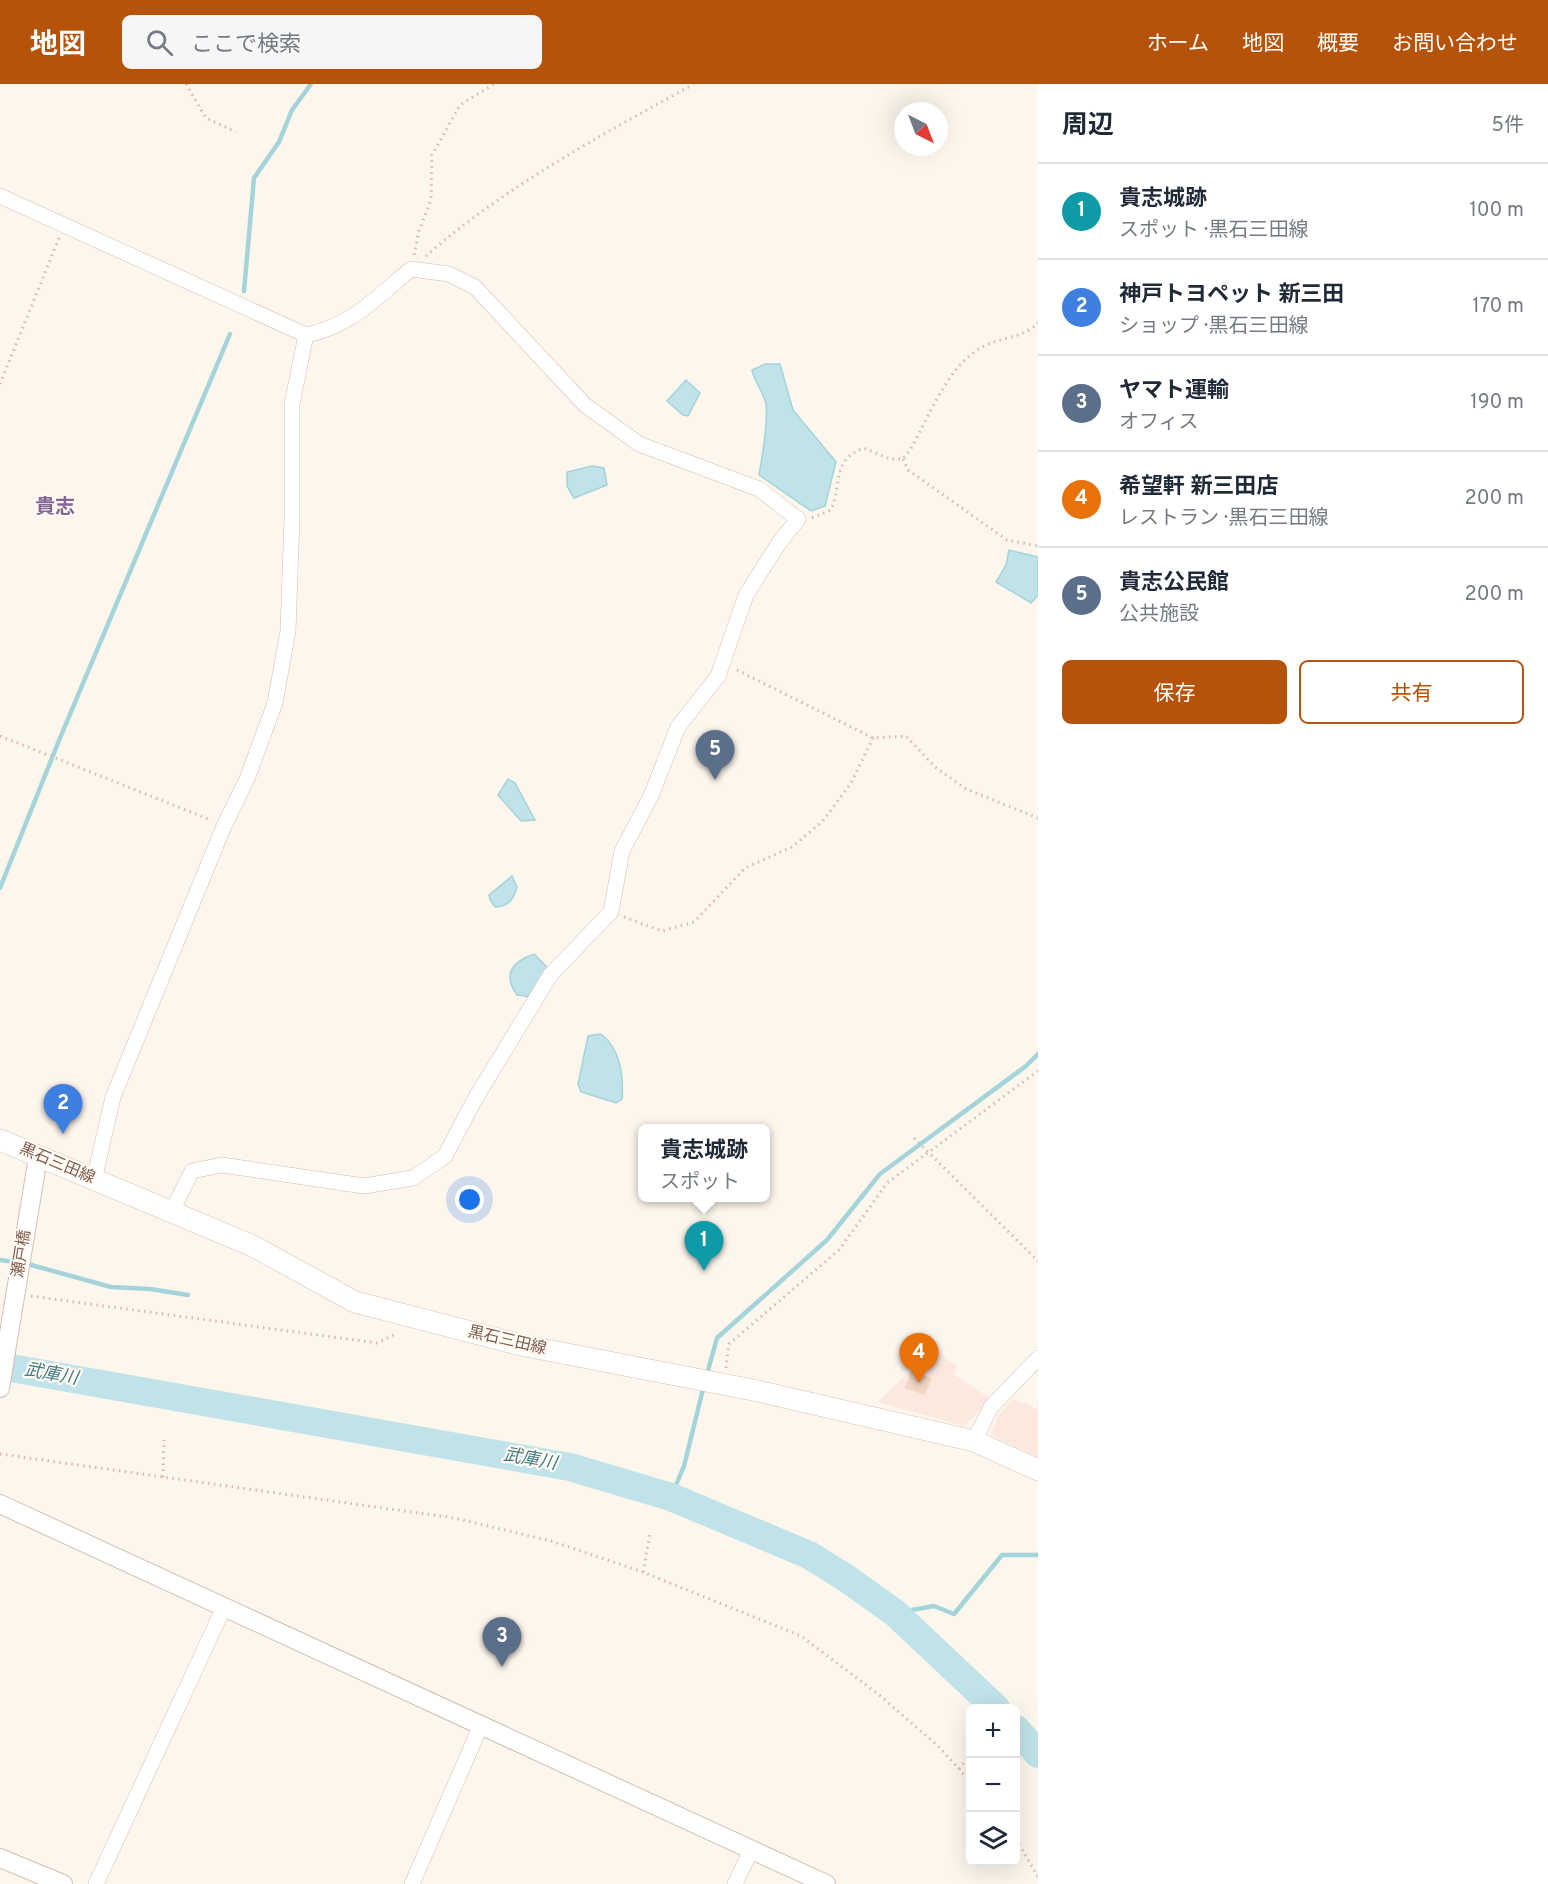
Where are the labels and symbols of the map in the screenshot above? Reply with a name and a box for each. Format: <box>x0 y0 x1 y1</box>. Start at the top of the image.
north arrow <box>894 102 948 156</box>
district label: 貴志 <box>35 495 75 521</box>
pin: 5 <box>696 730 734 780</box>
pin: 2 <box>44 1084 82 1134</box>
street label: 黒石三田線 <box>16 1139 98 1189</box>
your location <box>455 1185 484 1214</box>
pin: 1 <box>684 1222 724 1271</box>
street label: 瀬戸橋 <box>8 1229 36 1279</box>
street label: 黒石三田線 <box>466 1322 548 1360</box>
pin: 4 <box>900 1334 938 1383</box>
water label: 武庫川 <box>22 1359 82 1391</box>
water label: 武庫川 <box>501 1444 561 1476</box>
pin: 3 <box>482 1618 522 1667</box>

